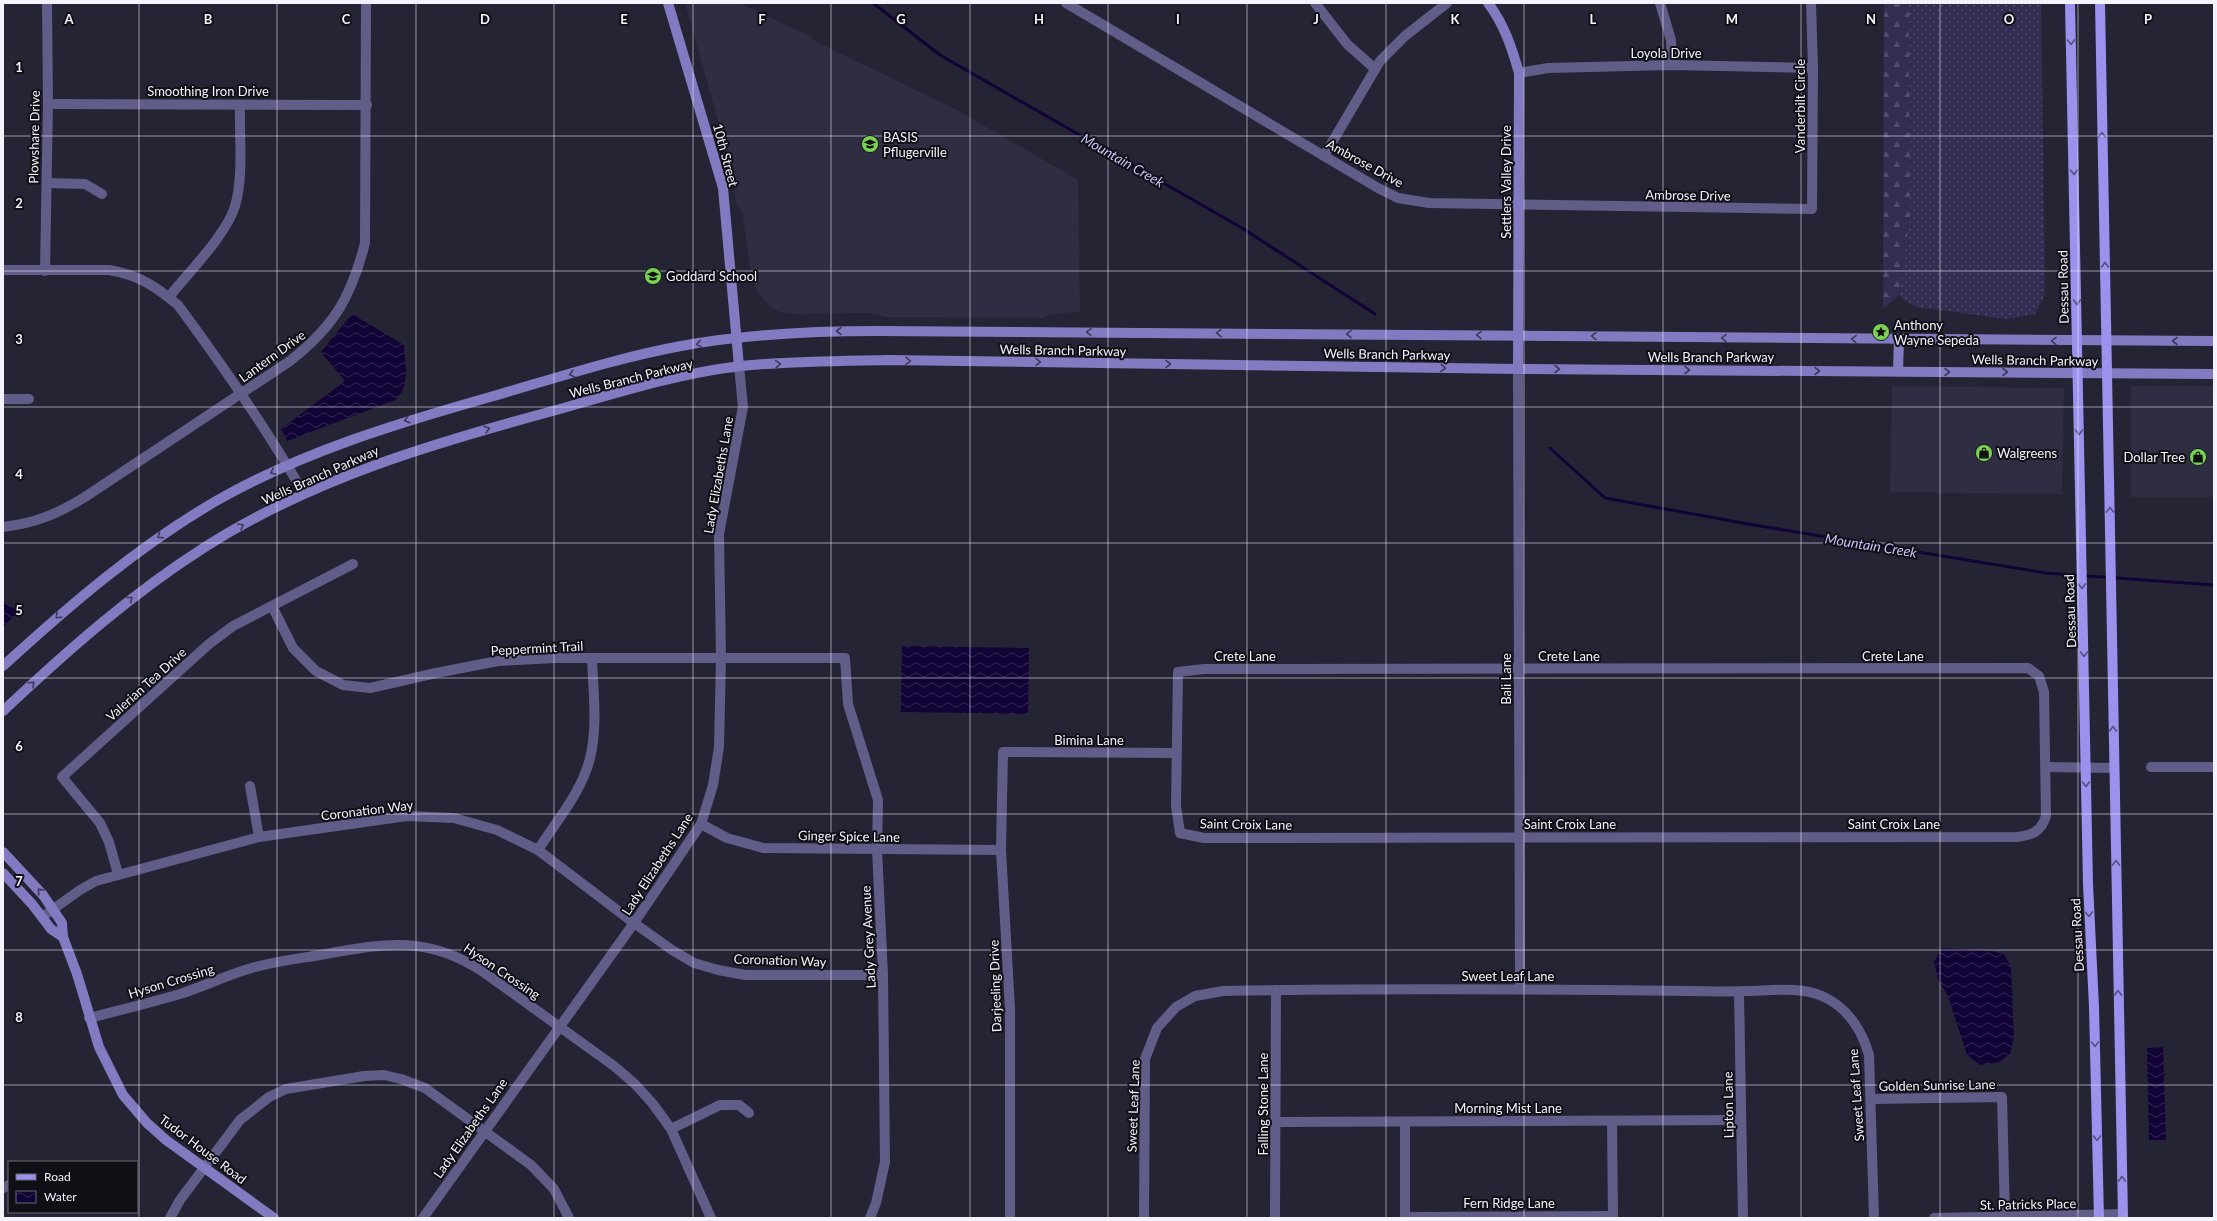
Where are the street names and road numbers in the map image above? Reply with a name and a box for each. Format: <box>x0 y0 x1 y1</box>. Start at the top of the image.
street label: Loyola Drive <box>1630 45 1702 61</box>
street label: Vanderbilt Circle <box>1792 59 1808 153</box>
street label: Smoothing Iron Drive <box>147 83 269 99</box>
street label: Plowshare Drive <box>25 90 43 184</box>
street label: 10th Street <box>710 122 742 189</box>
street label: Settlers Valley Drive <box>1498 125 1514 239</box>
street label: Ambrose Drive <box>1324 135 1406 191</box>
street label: Ambrose Drive <box>1645 186 1731 204</box>
street label: Dessau Road <box>2054 250 2072 324</box>
street label: Lantern Drive <box>236 326 308 385</box>
street label: Wells Branch Parkway <box>1000 341 1127 359</box>
street label: Wells Branch Parkway <box>1324 345 1451 363</box>
street label: Wells Branch Parkway <box>1648 349 1775 365</box>
street label: Wells Branch Parkway <box>1972 351 2099 369</box>
street label: Wells Branch Parkway <box>568 355 695 401</box>
street label: Lady Elizabeths Lane <box>700 415 736 535</box>
street label: Wells Branch Parkway <box>259 442 381 508</box>
street label: Dessau Road <box>2061 574 2079 648</box>
street label: Peppermint Trail <box>490 638 584 658</box>
street label: Valerian Tea Drive <box>103 644 190 724</box>
street label: Crete Lane <box>1214 648 1276 664</box>
street label: Crete Lane <box>1538 648 1600 664</box>
street label: Crete Lane <box>1862 648 1924 664</box>
street label: Bali Lane <box>1498 653 1514 705</box>
street label: Bimina Lane <box>1054 732 1124 748</box>
street label: Coronation Way <box>320 796 414 824</box>
street label: Lady Elizabeths Lane <box>618 810 696 918</box>
street label: Saint Croix Lane <box>1200 815 1292 833</box>
street label: Saint Croix Lane <box>1524 816 1616 832</box>
street label: Saint Croix Lane <box>1848 816 1940 832</box>
street label: Ginger Spice Lane <box>798 827 900 845</box>
street label: Lady Grey Avenue <box>857 885 879 989</box>
street label: Dessau Road <box>2067 898 2087 972</box>
street label: Darjeeling Drive <box>985 939 1005 1032</box>
street label: Hyson Crossing <box>461 940 543 1003</box>
street label: Coronation Way <box>733 950 827 970</box>
street label: Hyson Crossing <box>126 960 216 1002</box>
street label: Sweet Leaf Lane <box>1462 968 1555 984</box>
street label: Sweet Leaf Lane <box>1845 1048 1867 1142</box>
street label: Falling Stone Lane <box>1255 1052 1271 1155</box>
street label: Sweet Leaf Lane <box>1123 1059 1143 1153</box>
street label: Lipton Lane <box>1719 1071 1737 1139</box>
street label: Lady Elizabeths Lane <box>430 1075 511 1181</box>
street label: Golden Sunrise Lane <box>1878 1076 1996 1094</box>
street label: Morning Mist Lane <box>1454 1100 1562 1116</box>
street label: Tudor House Road <box>156 1111 250 1187</box>
street label: Fern Ridge Lane <box>1463 1195 1555 1211</box>
street label: St. Patricks Place <box>1980 1195 2076 1213</box>

